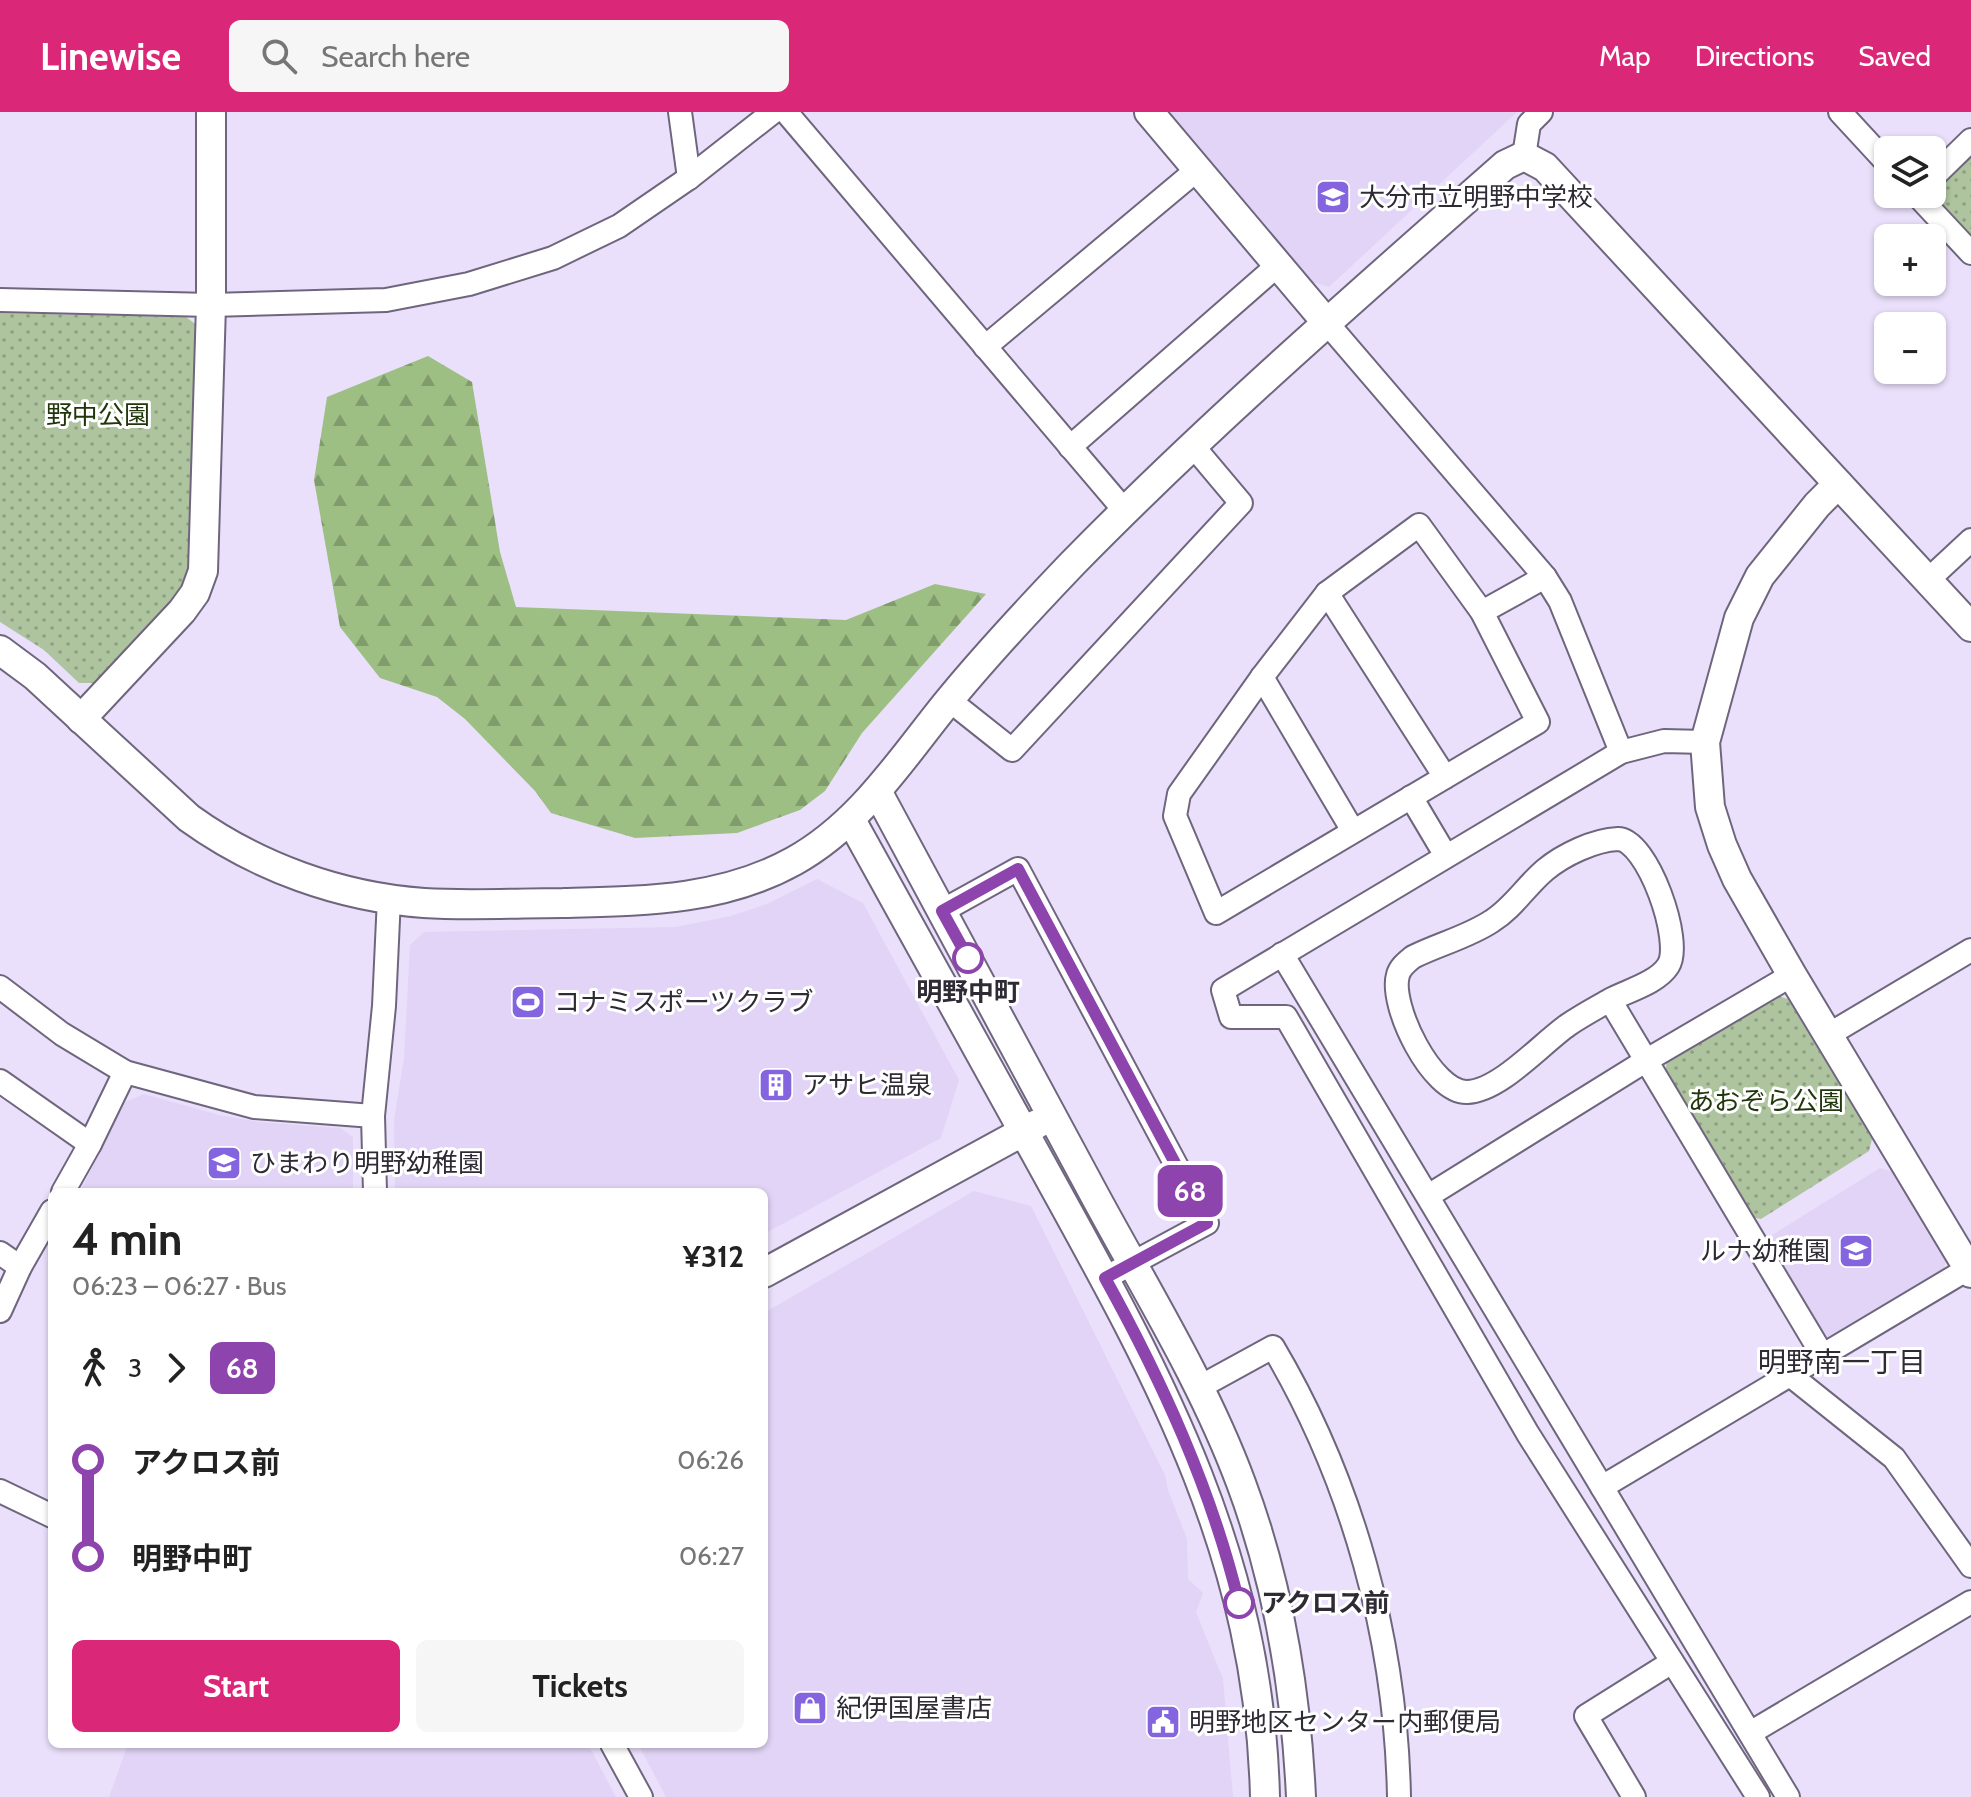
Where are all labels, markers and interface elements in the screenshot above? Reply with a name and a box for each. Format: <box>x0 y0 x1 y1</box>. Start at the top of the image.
search box <box>229 20 789 92</box>
text: Linewise <box>40 33 181 80</box>
icon: search <box>257 34 301 78</box>
text: Search here <box>321 38 470 75</box>
text: Map <box>1599 39 1651 73</box>
text: Directions <box>1695 39 1814 73</box>
text: Saved <box>1858 39 1931 73</box>
map controls <box>1874 136 1946 384</box>
button: layers <box>1874 136 1946 208</box>
school or university icon: 大分市立明野中学校 <box>1314 178 1352 216</box>
place label: 大分市立明野中学校 <box>1359 181 1593 213</box>
button: + <box>1874 224 1946 296</box>
button: − <box>1874 312 1946 384</box>
park label: 野中公園 <box>46 399 150 431</box>
marker: 明野中町 <box>953 943 983 973</box>
place label: 明野中町 <box>916 976 1020 1008</box>
sports icon: コナミスポーツクラブ <box>509 983 547 1021</box>
place label: コナミスポーツクラブ <box>554 986 813 1018</box>
building icon: アサヒ温泉 <box>757 1066 795 1104</box>
place label: アサヒ温泉 <box>802 1069 932 1101</box>
park label: あおぞら公園 <box>1688 1085 1844 1117</box>
school or university icon: ひまわり明野幼稚園 <box>205 1144 243 1182</box>
place label: ひまわり明野幼稚園 <box>250 1147 484 1179</box>
line badge: 68 <box>1154 1165 1226 1217</box>
text: 68 <box>1174 1174 1206 1208</box>
text: 4 min <box>72 1213 182 1266</box>
school or university icon: ルナ幼稚園 <box>1837 1232 1875 1270</box>
place label: ルナ幼稚園 <box>1700 1235 1830 1267</box>
text: ¥312 <box>683 1238 744 1275</box>
text: 06:23 – 06:27 · Bus <box>72 1270 287 1302</box>
district label: 明野南一丁目 <box>1758 1345 1926 1379</box>
icon: walk <box>72 1346 116 1390</box>
icon: forward <box>154 1346 198 1390</box>
text: 68 <box>226 1351 259 1385</box>
text: 3 <box>128 1352 142 1384</box>
text: アクロス前 <box>132 1444 281 1481</box>
text: 06:26 <box>677 1444 744 1476</box>
text: 明野中町 <box>132 1540 252 1577</box>
text: 06:27 <box>679 1540 744 1572</box>
place label: アクロス前 <box>1261 1587 1390 1619</box>
marker: アクロス前 <box>1224 1588 1254 1618</box>
button: Start <box>72 1640 400 1732</box>
button: Tickets <box>416 1640 744 1732</box>
shop icon: 紀伊国屋書店 <box>791 1689 829 1727</box>
place label: 紀伊国屋書店 <box>836 1692 992 1724</box>
public building icon: 明野地区センター内郵便局 <box>1144 1703 1182 1741</box>
place label: 明野地区センター内郵便局 <box>1189 1706 1501 1738</box>

